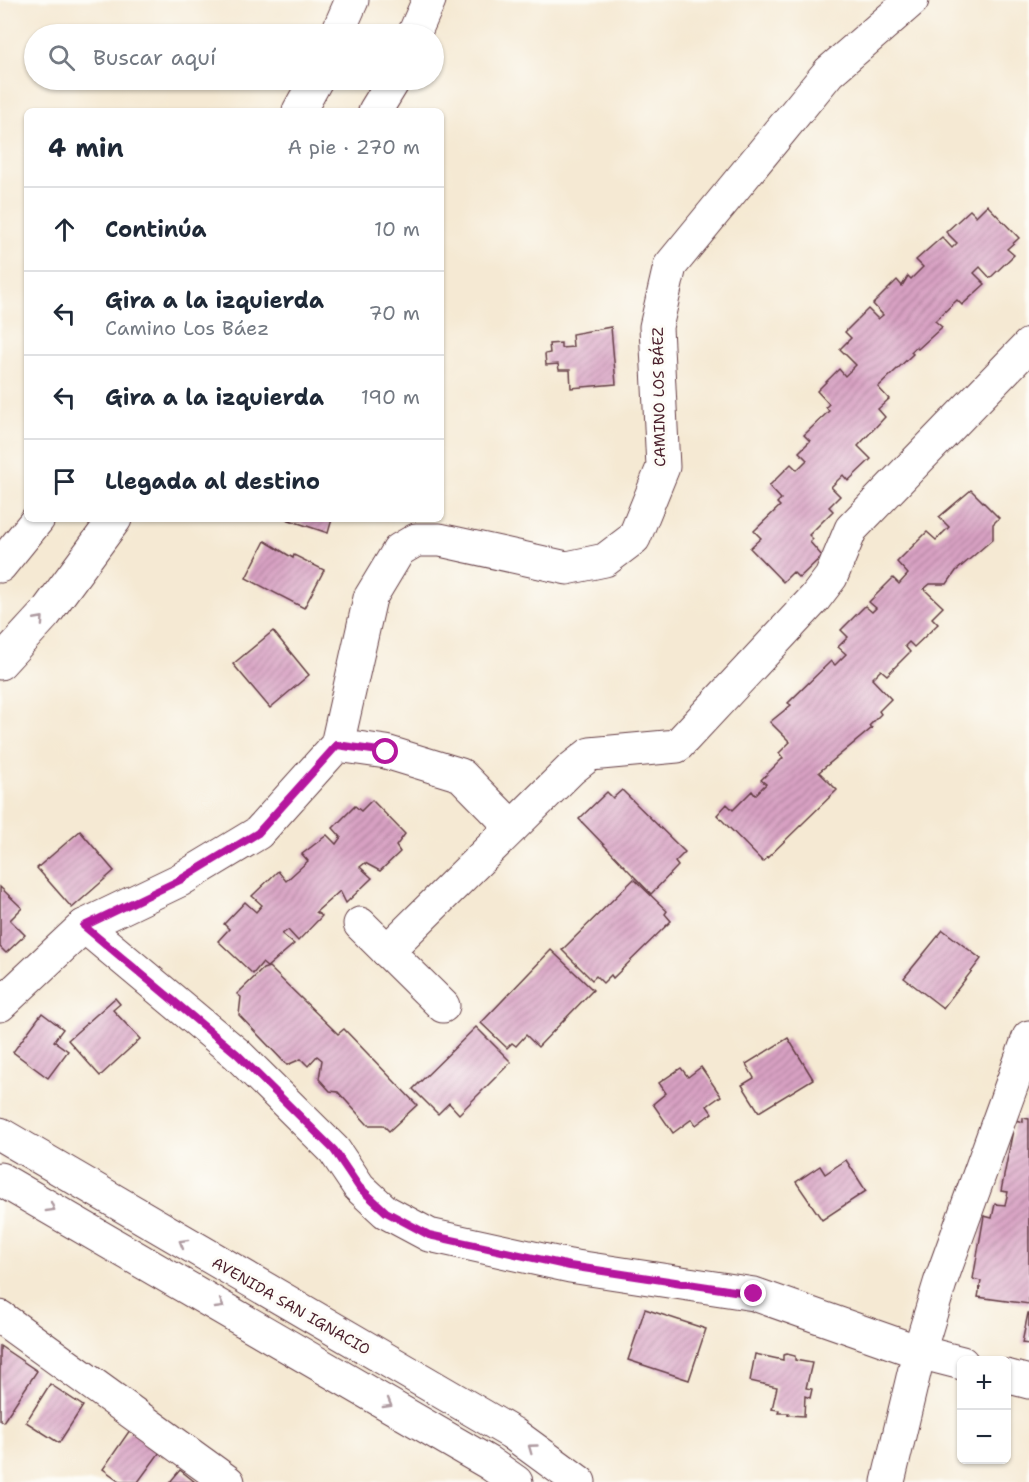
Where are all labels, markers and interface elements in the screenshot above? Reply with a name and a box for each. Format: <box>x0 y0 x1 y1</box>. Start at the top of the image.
search box <box>24 24 444 90</box>
icon: search <box>45 41 78 74</box>
text: Buscar aquí <box>93 43 216 72</box>
text: 4 min <box>48 130 124 165</box>
text: A pie · 270 m <box>288 134 420 160</box>
icon: ahead <box>48 213 81 246</box>
text: Continúa <box>105 215 207 244</box>
text: 10 m <box>374 216 420 242</box>
text: Gira a la izquierda <box>105 286 324 315</box>
icon: left <box>48 297 81 330</box>
text: 70 m <box>368 300 420 326</box>
text: Camino Los Báez <box>105 315 269 341</box>
street label: CAMINO LOS BÁEZ <box>647 327 670 467</box>
icon: left <box>48 381 81 414</box>
text: Gira a la izquierda <box>105 383 324 412</box>
text: 190 m <box>361 384 420 410</box>
icon: arrive <box>48 465 81 498</box>
text: Llegada al destino <box>105 467 320 496</box>
one-way arrow <box>33 616 44 626</box>
route start <box>372 738 398 764</box>
one-way arrow <box>45 1201 55 1212</box>
one-way arrow <box>178 1238 189 1250</box>
street label: AVENIDA SAN IGNACIO <box>208 1252 374 1360</box>
route end <box>740 1280 766 1306</box>
one-way arrow <box>213 1298 224 1310</box>
map controls <box>957 1356 1011 1464</box>
button: + <box>957 1356 1011 1410</box>
one-way arrow <box>382 1397 392 1408</box>
button: − <box>957 1410 1011 1464</box>
one-way arrow <box>527 1444 538 1455</box>

